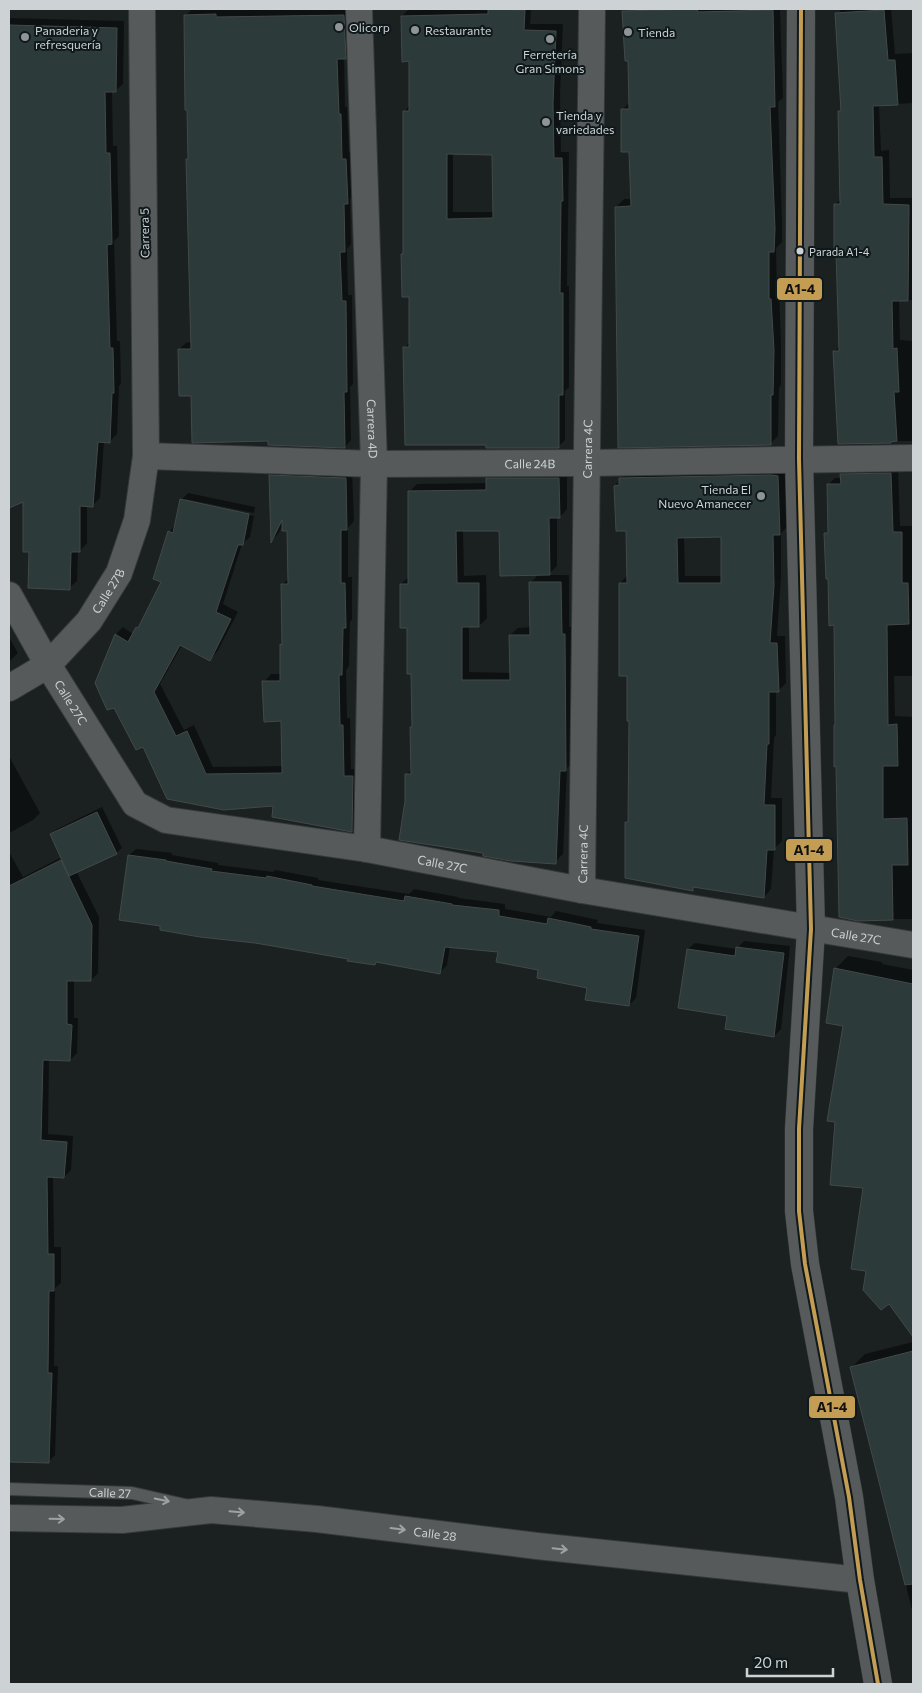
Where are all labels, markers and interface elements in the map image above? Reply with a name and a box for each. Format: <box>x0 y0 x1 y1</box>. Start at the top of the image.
place label: Olicorp <box>349 20 390 34</box>
marker: Olicorp <box>333 21 345 33</box>
place label: Panaderia y refresquería <box>35 23 101 51</box>
place label: Restaurante <box>425 23 491 37</box>
marker: Restaurante <box>409 24 421 36</box>
place label: Tienda <box>638 25 675 39</box>
marker: Tienda <box>622 26 634 38</box>
marker: Panaderia y refresquería <box>19 31 31 43</box>
marker: Ferretería Gran Simons <box>544 33 556 45</box>
place label: Ferretería Gran Simons <box>515 47 585 75</box>
place label: Tienda y variedades <box>556 108 614 136</box>
marker: Tienda y variedades <box>540 116 552 128</box>
street label: Carrera 5 <box>137 208 151 258</box>
place label: Parada A1-4 <box>809 245 870 258</box>
marker: Parada A1-4 <box>795 246 805 256</box>
line badge: A1-4 <box>776 277 823 301</box>
text: A1-4 <box>785 280 816 297</box>
street label: Carrera 4D <box>365 399 381 459</box>
street label: Carrera 4C <box>580 419 594 479</box>
street label: Calle 24B <box>504 456 555 470</box>
place label: Tienda El Nuevo Amanecer <box>658 482 751 510</box>
marker: Tienda El Nuevo Amanecer <box>755 490 767 502</box>
street label: Calle 27B <box>89 567 127 616</box>
street label: Calle 27C <box>52 677 91 727</box>
street label: Carrera 4C <box>575 824 590 884</box>
line badge: A1-4 <box>785 838 833 862</box>
text: A1-4 <box>794 841 825 858</box>
street label: Calle 27C <box>416 852 469 875</box>
street label: Calle 27C <box>830 925 882 947</box>
line badge: A1-4 <box>808 1395 856 1419</box>
text: A1-4 <box>817 1398 848 1415</box>
street label: Calle 27 <box>89 1485 131 1500</box>
one-way arrow <box>153 1496 169 1505</box>
one-way arrow <box>229 1508 245 1517</box>
one-way arrow <box>49 1514 65 1524</box>
one-way arrow <box>390 1524 406 1534</box>
street label: Calle 28 <box>413 1524 457 1543</box>
one-way arrow <box>551 1544 567 1554</box>
scale bar <box>747 1646 833 1678</box>
text: 20 m <box>754 1653 788 1671</box>

